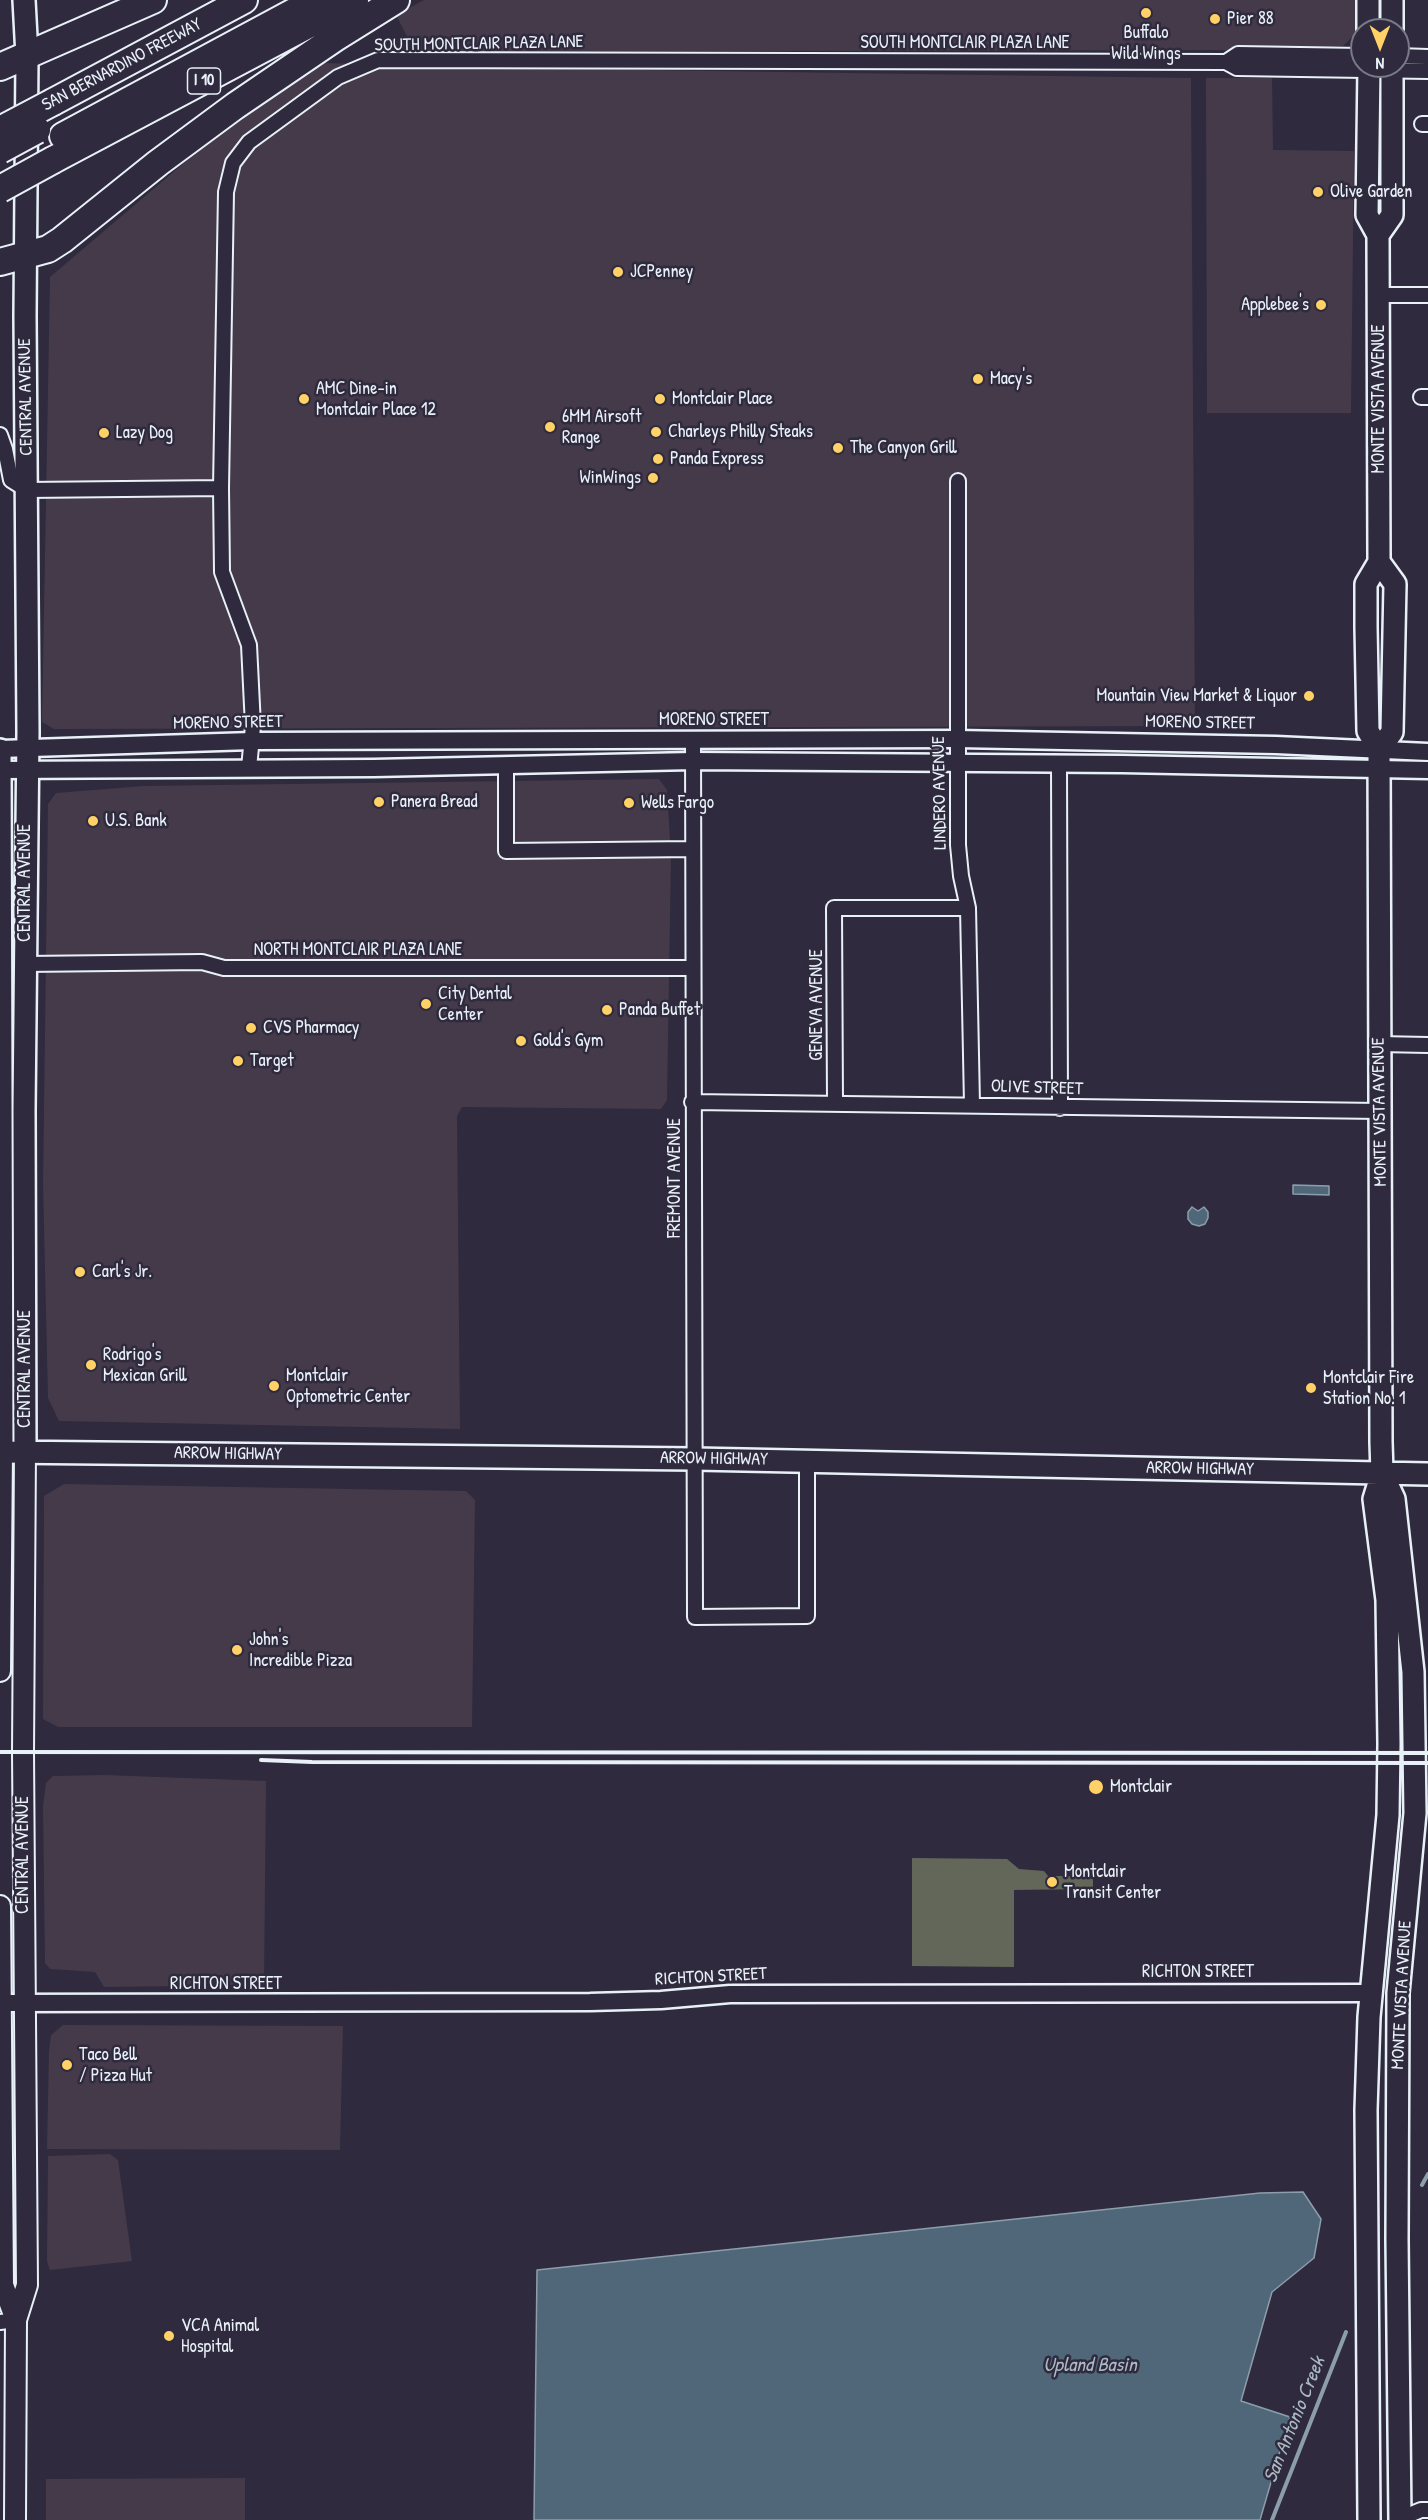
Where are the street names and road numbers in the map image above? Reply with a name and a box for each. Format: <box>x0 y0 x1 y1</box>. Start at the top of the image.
street label: SAN BERNARDINO FREEWAY <box>38 14 206 116</box>
street label: SOUTH MONTCLAIR PLAZA LANE <box>374 31 584 57</box>
street label: SOUTH MONTCLAIR PLAZA LANE <box>861 32 1069 54</box>
road number: I 10 <box>188 68 220 94</box>
street label: MONTE VISTA AVENUE <box>1368 324 1390 474</box>
street label: CENTRAL AVENUE <box>14 338 38 456</box>
street label: MORENO STREET <box>659 709 769 731</box>
street label: MORENO STREET <box>173 711 283 735</box>
street label: MORENO STREET <box>1145 711 1255 735</box>
street label: LINDERO AVENUE <box>928 736 952 850</box>
street label: CENTRAL AVENUE <box>14 824 36 942</box>
street label: NORTH MONTCLAIR PLAZA LANE <box>254 939 462 961</box>
street label: GENEVA AVENUE <box>806 949 828 1061</box>
street label: MONTE VISTA AVENUE <box>1368 1037 1392 1187</box>
street label: OLIVE STREET <box>990 1076 1084 1100</box>
street label: FREMONT AVENUE <box>664 1118 686 1238</box>
street label: CENTRAL AVENUE <box>14 1310 36 1428</box>
street label: ARROW HIGHWAY <box>174 1442 282 1466</box>
street label: ARROW HIGHWAY <box>660 1447 768 1471</box>
street label: ARROW HIGHWAY <box>1146 1457 1254 1481</box>
street label: CENTRAL AVENUE <box>12 1796 34 1914</box>
street label: MONTE VISTA AVENUE <box>1387 1920 1417 2070</box>
street label: RICHTON STREET <box>1142 1961 1254 1983</box>
street label: RICHTON STREET <box>654 1963 768 1991</box>
street label: RICHTON STREET <box>170 1973 282 1995</box>

